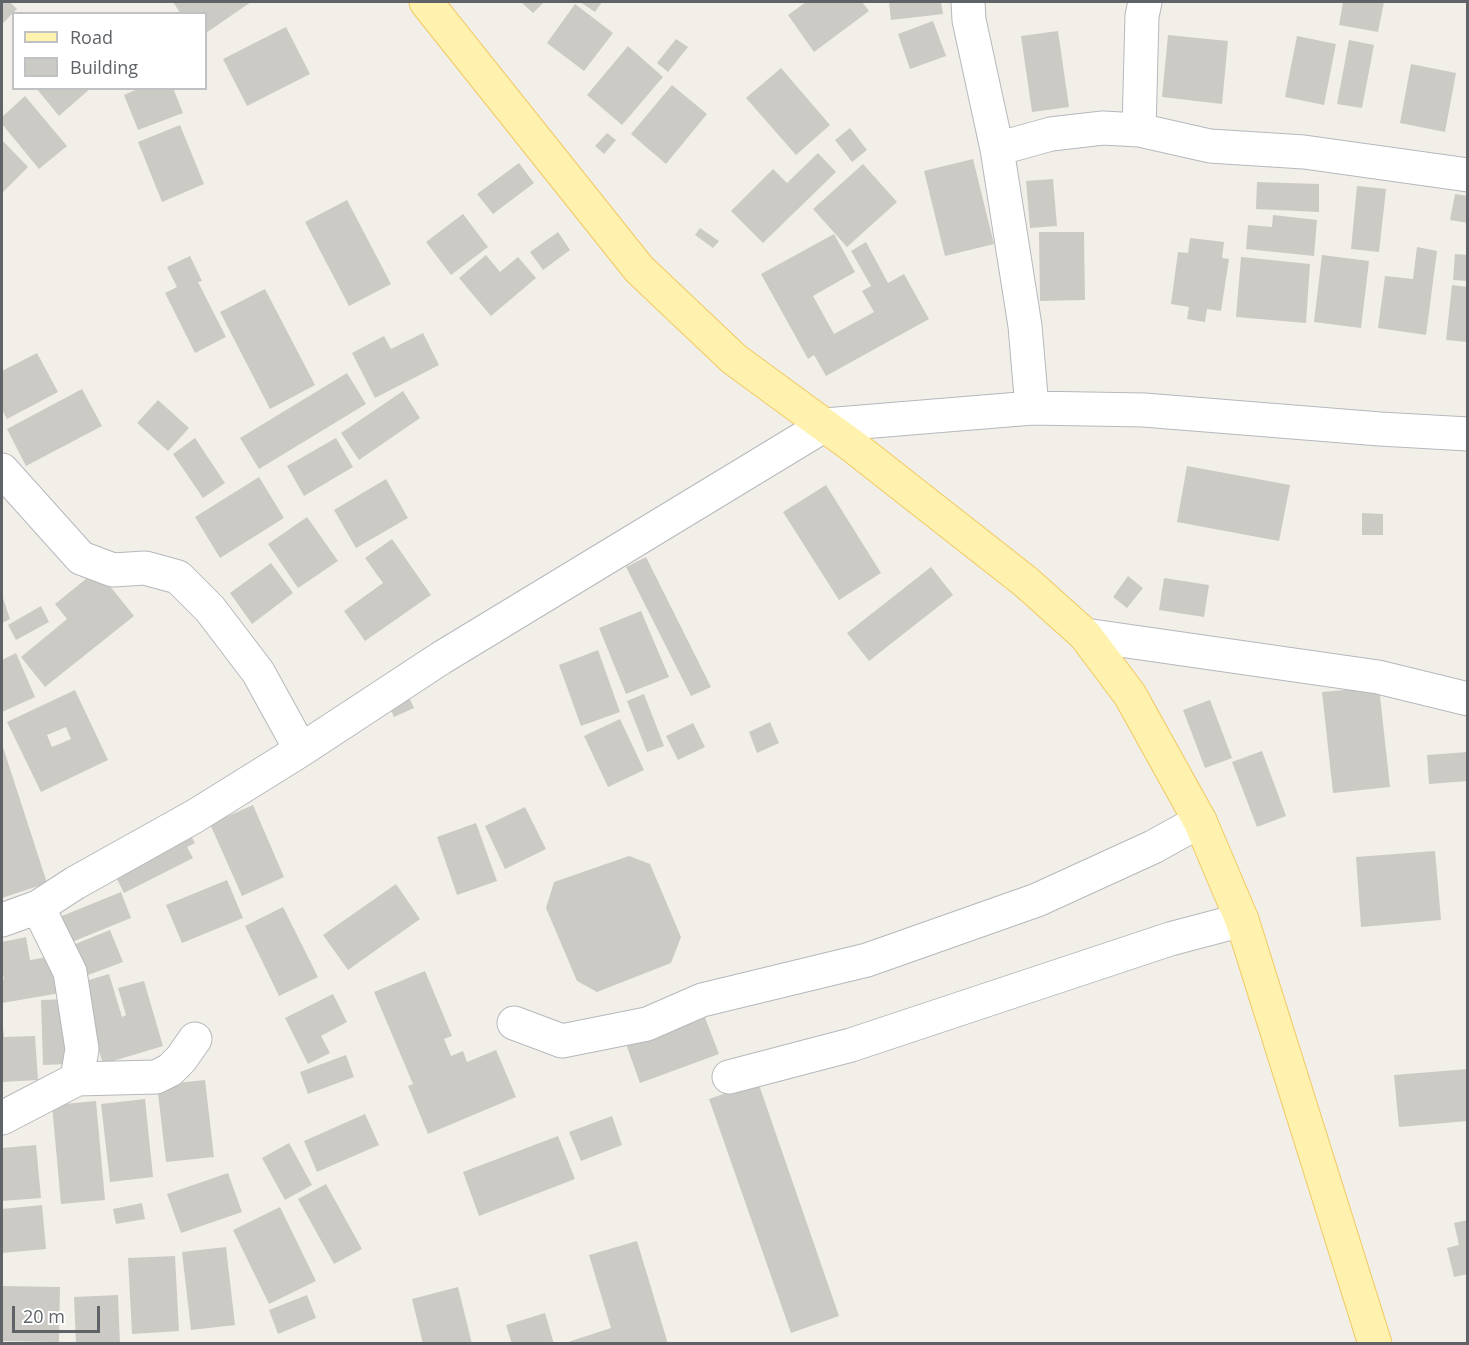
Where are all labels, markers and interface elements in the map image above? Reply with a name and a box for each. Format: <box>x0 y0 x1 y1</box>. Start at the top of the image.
legend <box>12 12 207 90</box>
text: Road <box>70 25 113 49</box>
text: Building <box>70 55 138 79</box>
scale bar <box>15 1294 104 1332</box>
text: 20 m <box>23 1304 65 1328</box>

